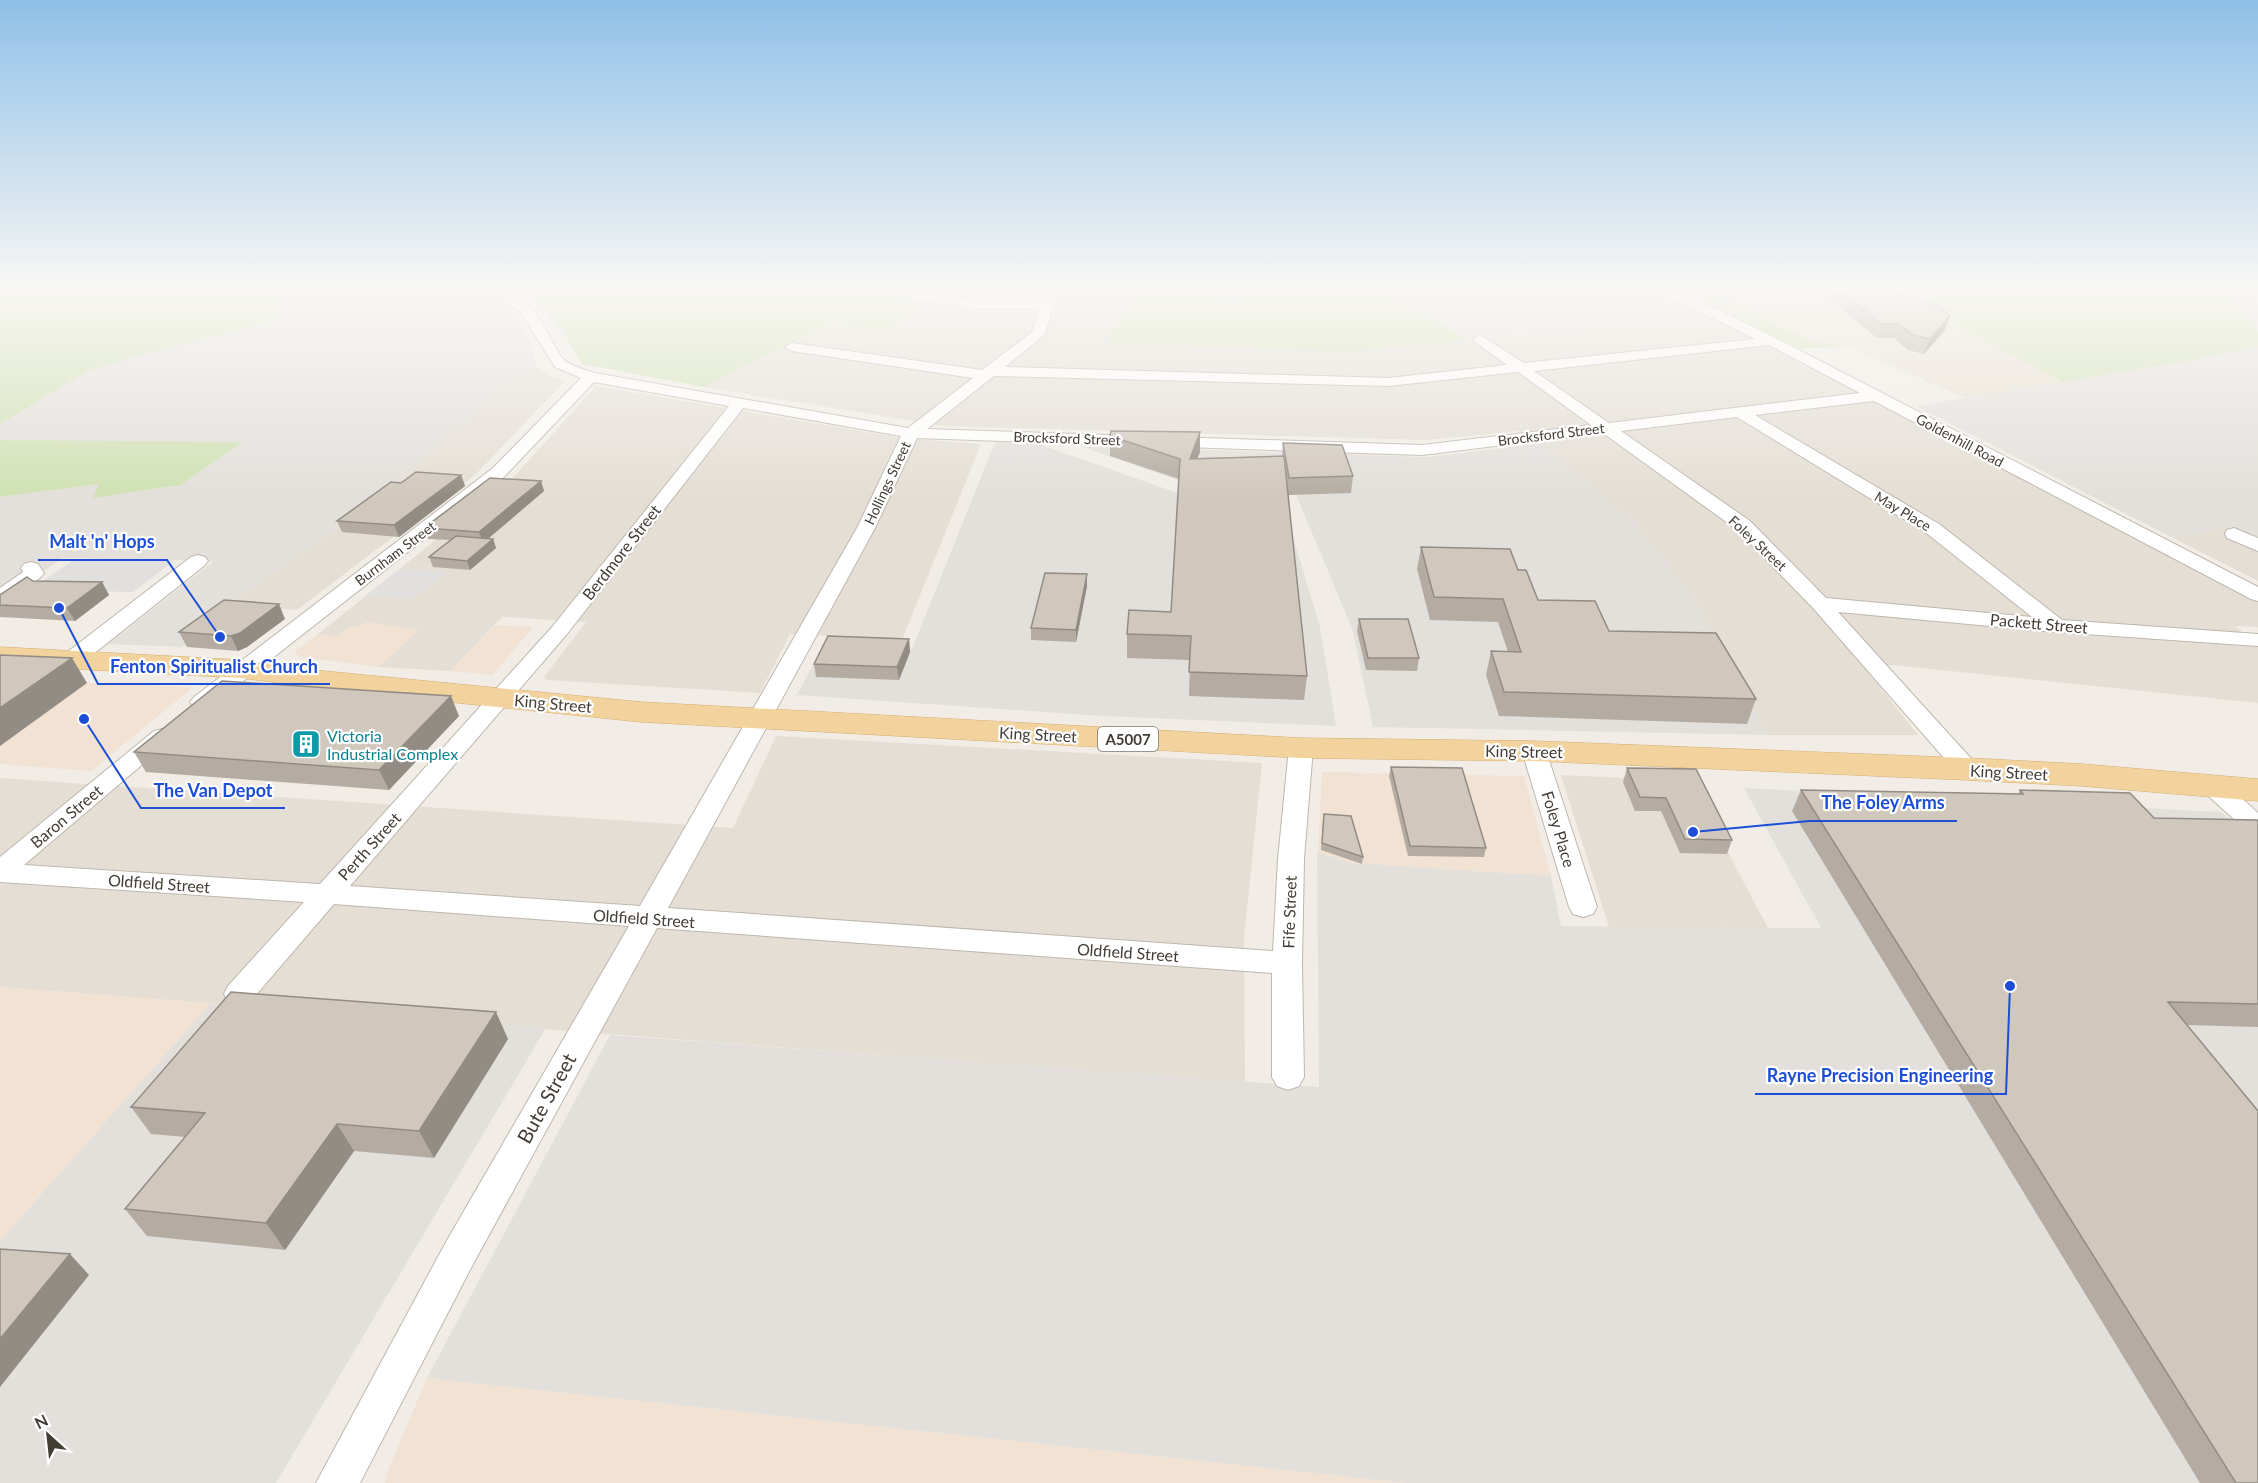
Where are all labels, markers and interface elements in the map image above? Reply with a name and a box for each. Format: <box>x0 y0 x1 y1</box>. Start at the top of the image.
street label: Goldenhill Road <box>1913 410 2007 470</box>
street label: Brocksford Street <box>1497 419 1605 449</box>
street label: Brocksford Street <box>1013 428 1121 448</box>
street label: Hollings Street <box>860 439 914 527</box>
street label: May Place <box>1872 488 1934 534</box>
street label: Berdmore Street <box>578 500 664 603</box>
street label: Foley Street <box>1725 512 1791 574</box>
street label: Burnham Street <box>351 517 439 589</box>
callout: Malt 'n' Hops <box>38 524 167 560</box>
text: Malt 'n' Hops <box>49 530 155 552</box>
street label: Packett Street <box>1989 609 2089 637</box>
callout: Fenton Spiritualist Church <box>98 648 330 684</box>
text: Fenton Spiritualist Church <box>110 655 318 677</box>
street label: King Street <box>513 690 593 716</box>
street label: King Street <box>999 722 1078 746</box>
place label: Victoria Industrial Complex <box>327 726 458 763</box>
road number: A5007 <box>1098 727 1158 751</box>
building icon: Victoria Industrial Complex <box>290 728 322 760</box>
street label: King Street <box>1485 741 1563 761</box>
street label: King Street <box>1970 760 2049 784</box>
callout: The Van Depot <box>141 772 285 808</box>
text: The Van Depot <box>153 779 273 801</box>
street label: Baron Street <box>26 780 106 852</box>
callout: The Foley Arms <box>1809 785 1957 821</box>
street label: Foley Place <box>1538 789 1580 869</box>
text: The Foley Arms <box>1821 791 1945 813</box>
street label: Perth Street <box>334 808 404 884</box>
street label: Oldfield Street <box>107 870 211 896</box>
street label: Fife Street <box>1278 875 1300 949</box>
street label: Oldfield Street <box>592 905 696 931</box>
street label: Oldfield Street <box>1076 939 1180 965</box>
street label: Bute Street <box>511 1049 581 1147</box>
callout: Rayne Precision Engineering <box>1755 1058 2006 1094</box>
text: Rayne Precision Engineering <box>1767 1064 1994 1086</box>
north arrow <box>18 1405 78 1465</box>
text: N <box>31 1410 51 1432</box>

